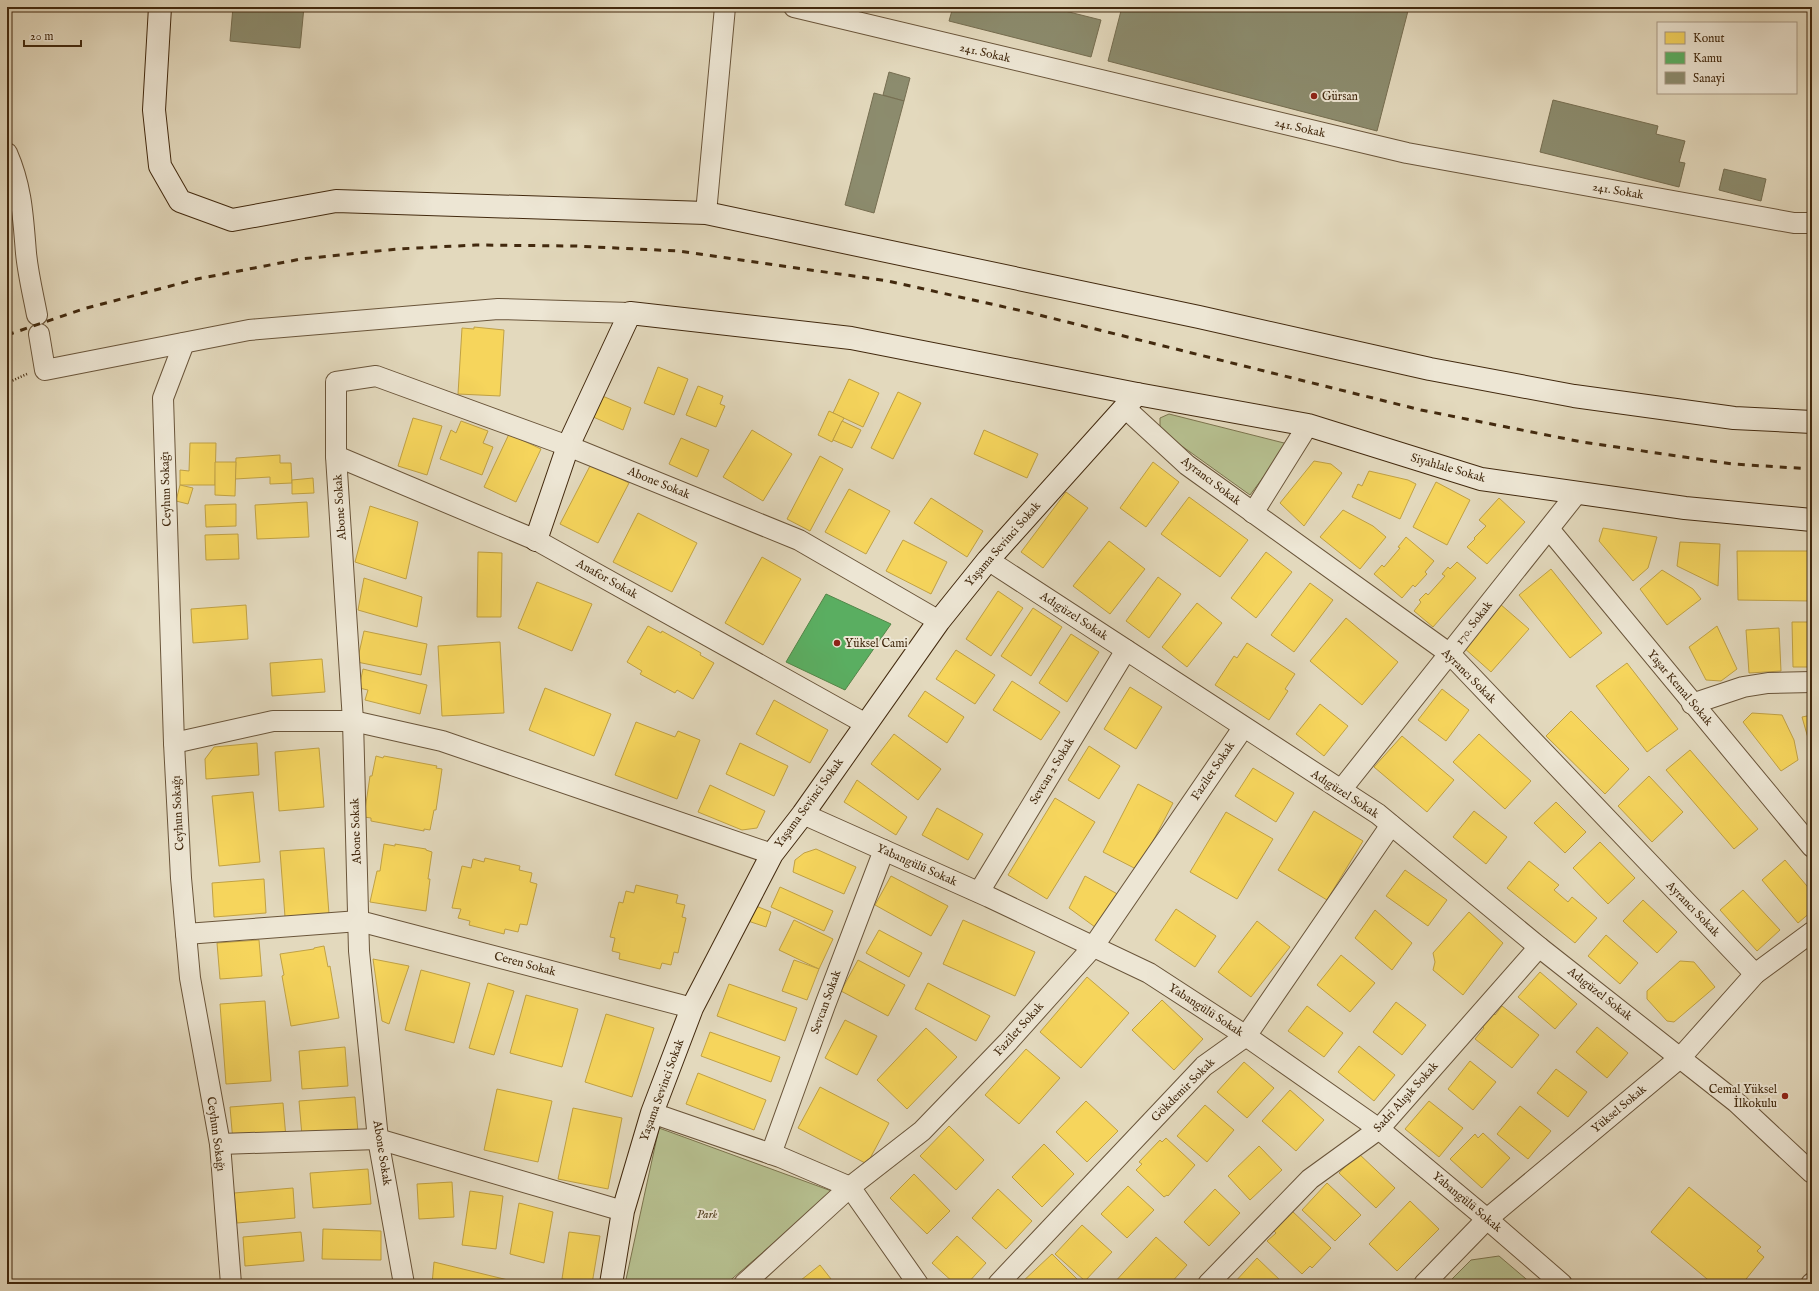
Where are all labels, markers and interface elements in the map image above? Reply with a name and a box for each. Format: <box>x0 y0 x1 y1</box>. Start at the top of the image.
scale bar <box>24 22 81 48</box>
legend <box>1657 22 1797 94</box>
text: 20 m <box>30 29 53 44</box>
text: Konut <box>1693 31 1725 46</box>
street label: 241. Sokak <box>958 40 1012 66</box>
text: Kamu <box>1693 51 1722 66</box>
text: Sanayi <box>1693 71 1725 86</box>
place label: Gürsan <box>1322 89 1359 104</box>
marker: Gürsan <box>1309 91 1319 101</box>
street label: 241. Sokak <box>1273 115 1327 141</box>
street label: 241. Sokak <box>1591 179 1645 203</box>
street label: Siyahlale Sokak <box>1409 450 1488 486</box>
street label: Ceyhun Sokağı <box>157 451 175 527</box>
street label: Ayrancı Sokak <box>1177 453 1244 509</box>
street label: Abone Sokak <box>625 463 693 503</box>
street label: Abone Sokak <box>330 473 350 541</box>
street label: Yaşama Sevinci Sokak <box>962 498 1044 590</box>
street label: Anafor Sokak <box>573 555 641 602</box>
street label: Adıgüzel Sokak <box>1036 588 1111 644</box>
street label: 170. Sokak <box>1452 598 1496 648</box>
place label: Yüksel Cami <box>845 636 908 651</box>
marker: Yüksel Cami <box>832 638 842 648</box>
street label: Ayrancı Sokak <box>1438 645 1500 707</box>
street label: Yaşar Kemal Sokak <box>1644 647 1717 729</box>
street label: Sevcan 2 Sokak <box>1026 734 1078 807</box>
street label: Fazilet Sokak <box>1188 738 1238 803</box>
street label: Yaşama Sevinci Sokak <box>771 755 847 851</box>
street label: Adıgüzel Sokak <box>1307 766 1382 822</box>
street label: Ceyhun Sokağı <box>169 775 187 851</box>
street label: Abone Sokak <box>347 797 365 865</box>
street label: Yabangülü Sokak <box>874 841 960 890</box>
street label: Ayrancı Sokak <box>1662 877 1724 940</box>
street label: Ceren Sokak <box>492 949 558 980</box>
street label: Adıgüzel Sokak <box>1564 963 1636 1024</box>
street label: Sevcan Sokak <box>808 967 845 1036</box>
street label: Yabangülü Sokak <box>1166 980 1247 1040</box>
street label: Fazilet Sokak <box>991 998 1048 1059</box>
street label: Yaşama Sevinci Sokak <box>637 1036 688 1143</box>
street label: Gökdemir Sokak <box>1148 1054 1219 1125</box>
street label: Sadri Alışık Sokak <box>1370 1058 1442 1135</box>
street label: Yüksel Sokak <box>1589 1081 1650 1136</box>
place label: Cemal Yüksel İlkokulu <box>1709 1082 1778 1111</box>
marker: Cemal Yüksel İlkokulu <box>1780 1091 1790 1101</box>
street label: Ceyhun Sokağı <box>203 1096 229 1172</box>
street label: Abone Sokak <box>369 1118 395 1187</box>
street label: Yabangülü Sokak <box>1429 1168 1505 1236</box>
park label: Park <box>697 1207 718 1222</box>

